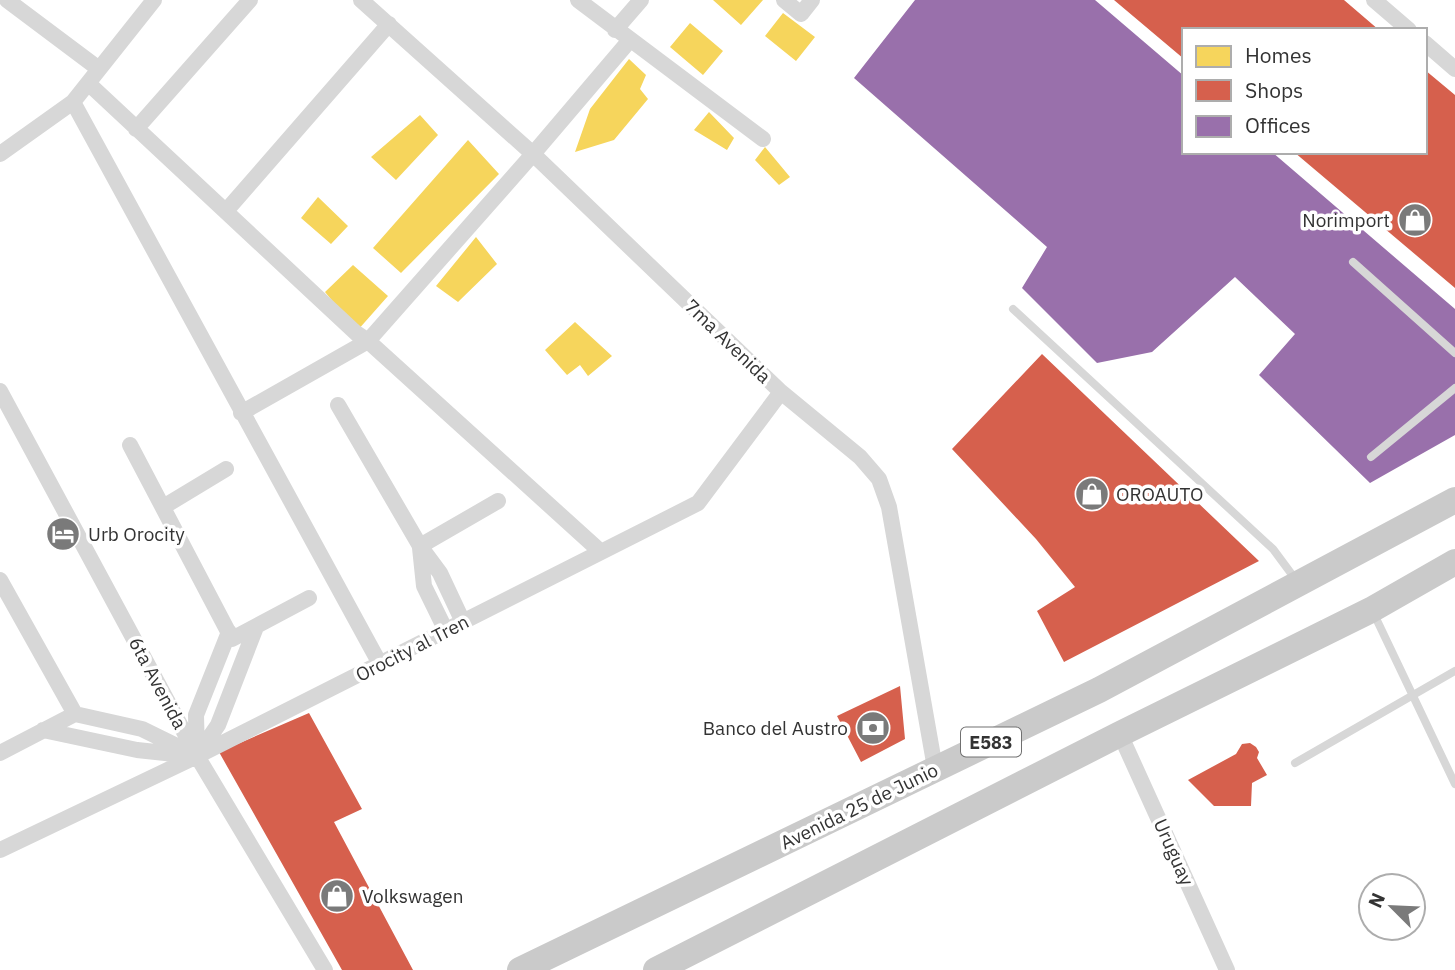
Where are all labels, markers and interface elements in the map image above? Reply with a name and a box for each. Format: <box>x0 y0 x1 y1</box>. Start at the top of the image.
legend <box>1182 28 1427 154</box>
text: Homes <box>1245 41 1312 69</box>
text: Shops <box>1245 76 1303 104</box>
text: Offices <box>1245 111 1311 139</box>
shop icon: Norimport <box>1396 201 1434 239</box>
place label: Norimport <box>1302 208 1390 232</box>
street label: 7ma Avenida <box>680 294 776 388</box>
shop icon: OROAUTO <box>1073 475 1111 513</box>
place label: OROAUTO <box>1116 482 1203 506</box>
hotel icon: Urb Orocity <box>44 515 82 553</box>
place label: Urb Orocity <box>88 522 185 546</box>
street label: Orocity al Tren <box>351 609 473 687</box>
street label: 6ta Avenida <box>124 633 192 733</box>
bank icon: Banco del Austro <box>854 709 892 747</box>
place label: Banco del Austro <box>703 716 848 740</box>
road number: E583 <box>961 728 1021 756</box>
street label: Avenida 25 de Junio <box>776 757 942 855</box>
street label: Uruguay <box>1149 815 1200 890</box>
north arrow <box>1357 872 1427 942</box>
shop icon: Volkswagen <box>318 877 356 915</box>
place label: Volkswagen <box>362 884 463 908</box>
text: N <box>1363 889 1390 911</box>

